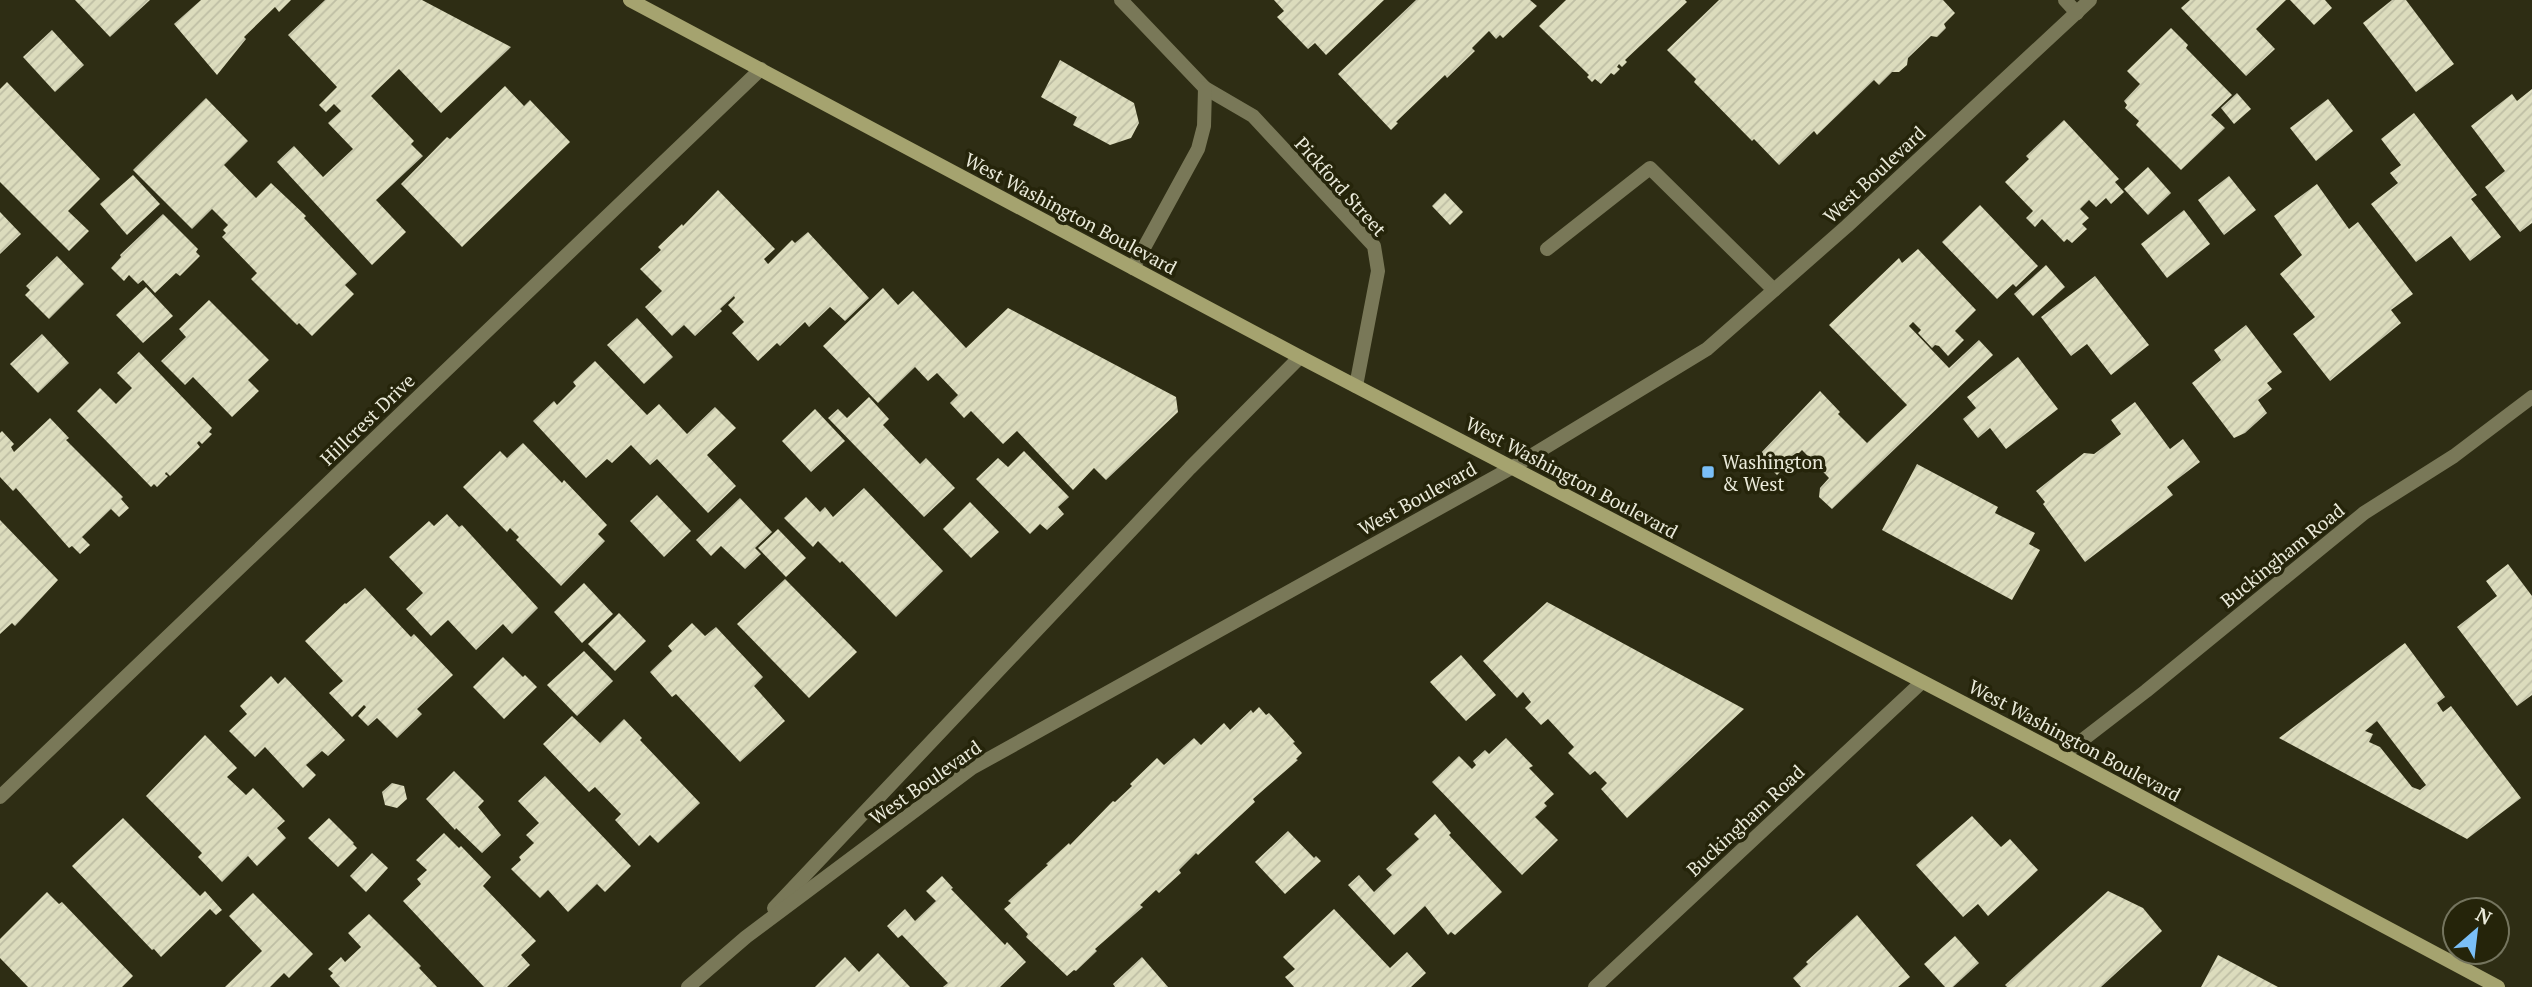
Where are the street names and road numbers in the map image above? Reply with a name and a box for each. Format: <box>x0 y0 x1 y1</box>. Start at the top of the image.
street label: West Boulevard <box>1818 120 1931 228</box>
street label: Pickford Street <box>1290 131 1392 241</box>
street label: West Washington Boulevard <box>960 146 1182 280</box>
street label: Hillcrest Drive <box>314 368 420 470</box>
street label: West Washington Boulevard <box>1461 410 1683 544</box>
street label: West Boulevard <box>1354 455 1481 541</box>
street label: Buckingham Road <box>2215 497 2349 613</box>
street label: West Washington Boulevard <box>1964 673 2186 807</box>
street label: West Boulevard <box>864 734 986 830</box>
street label: Buckingham Road <box>1681 759 1810 881</box>

